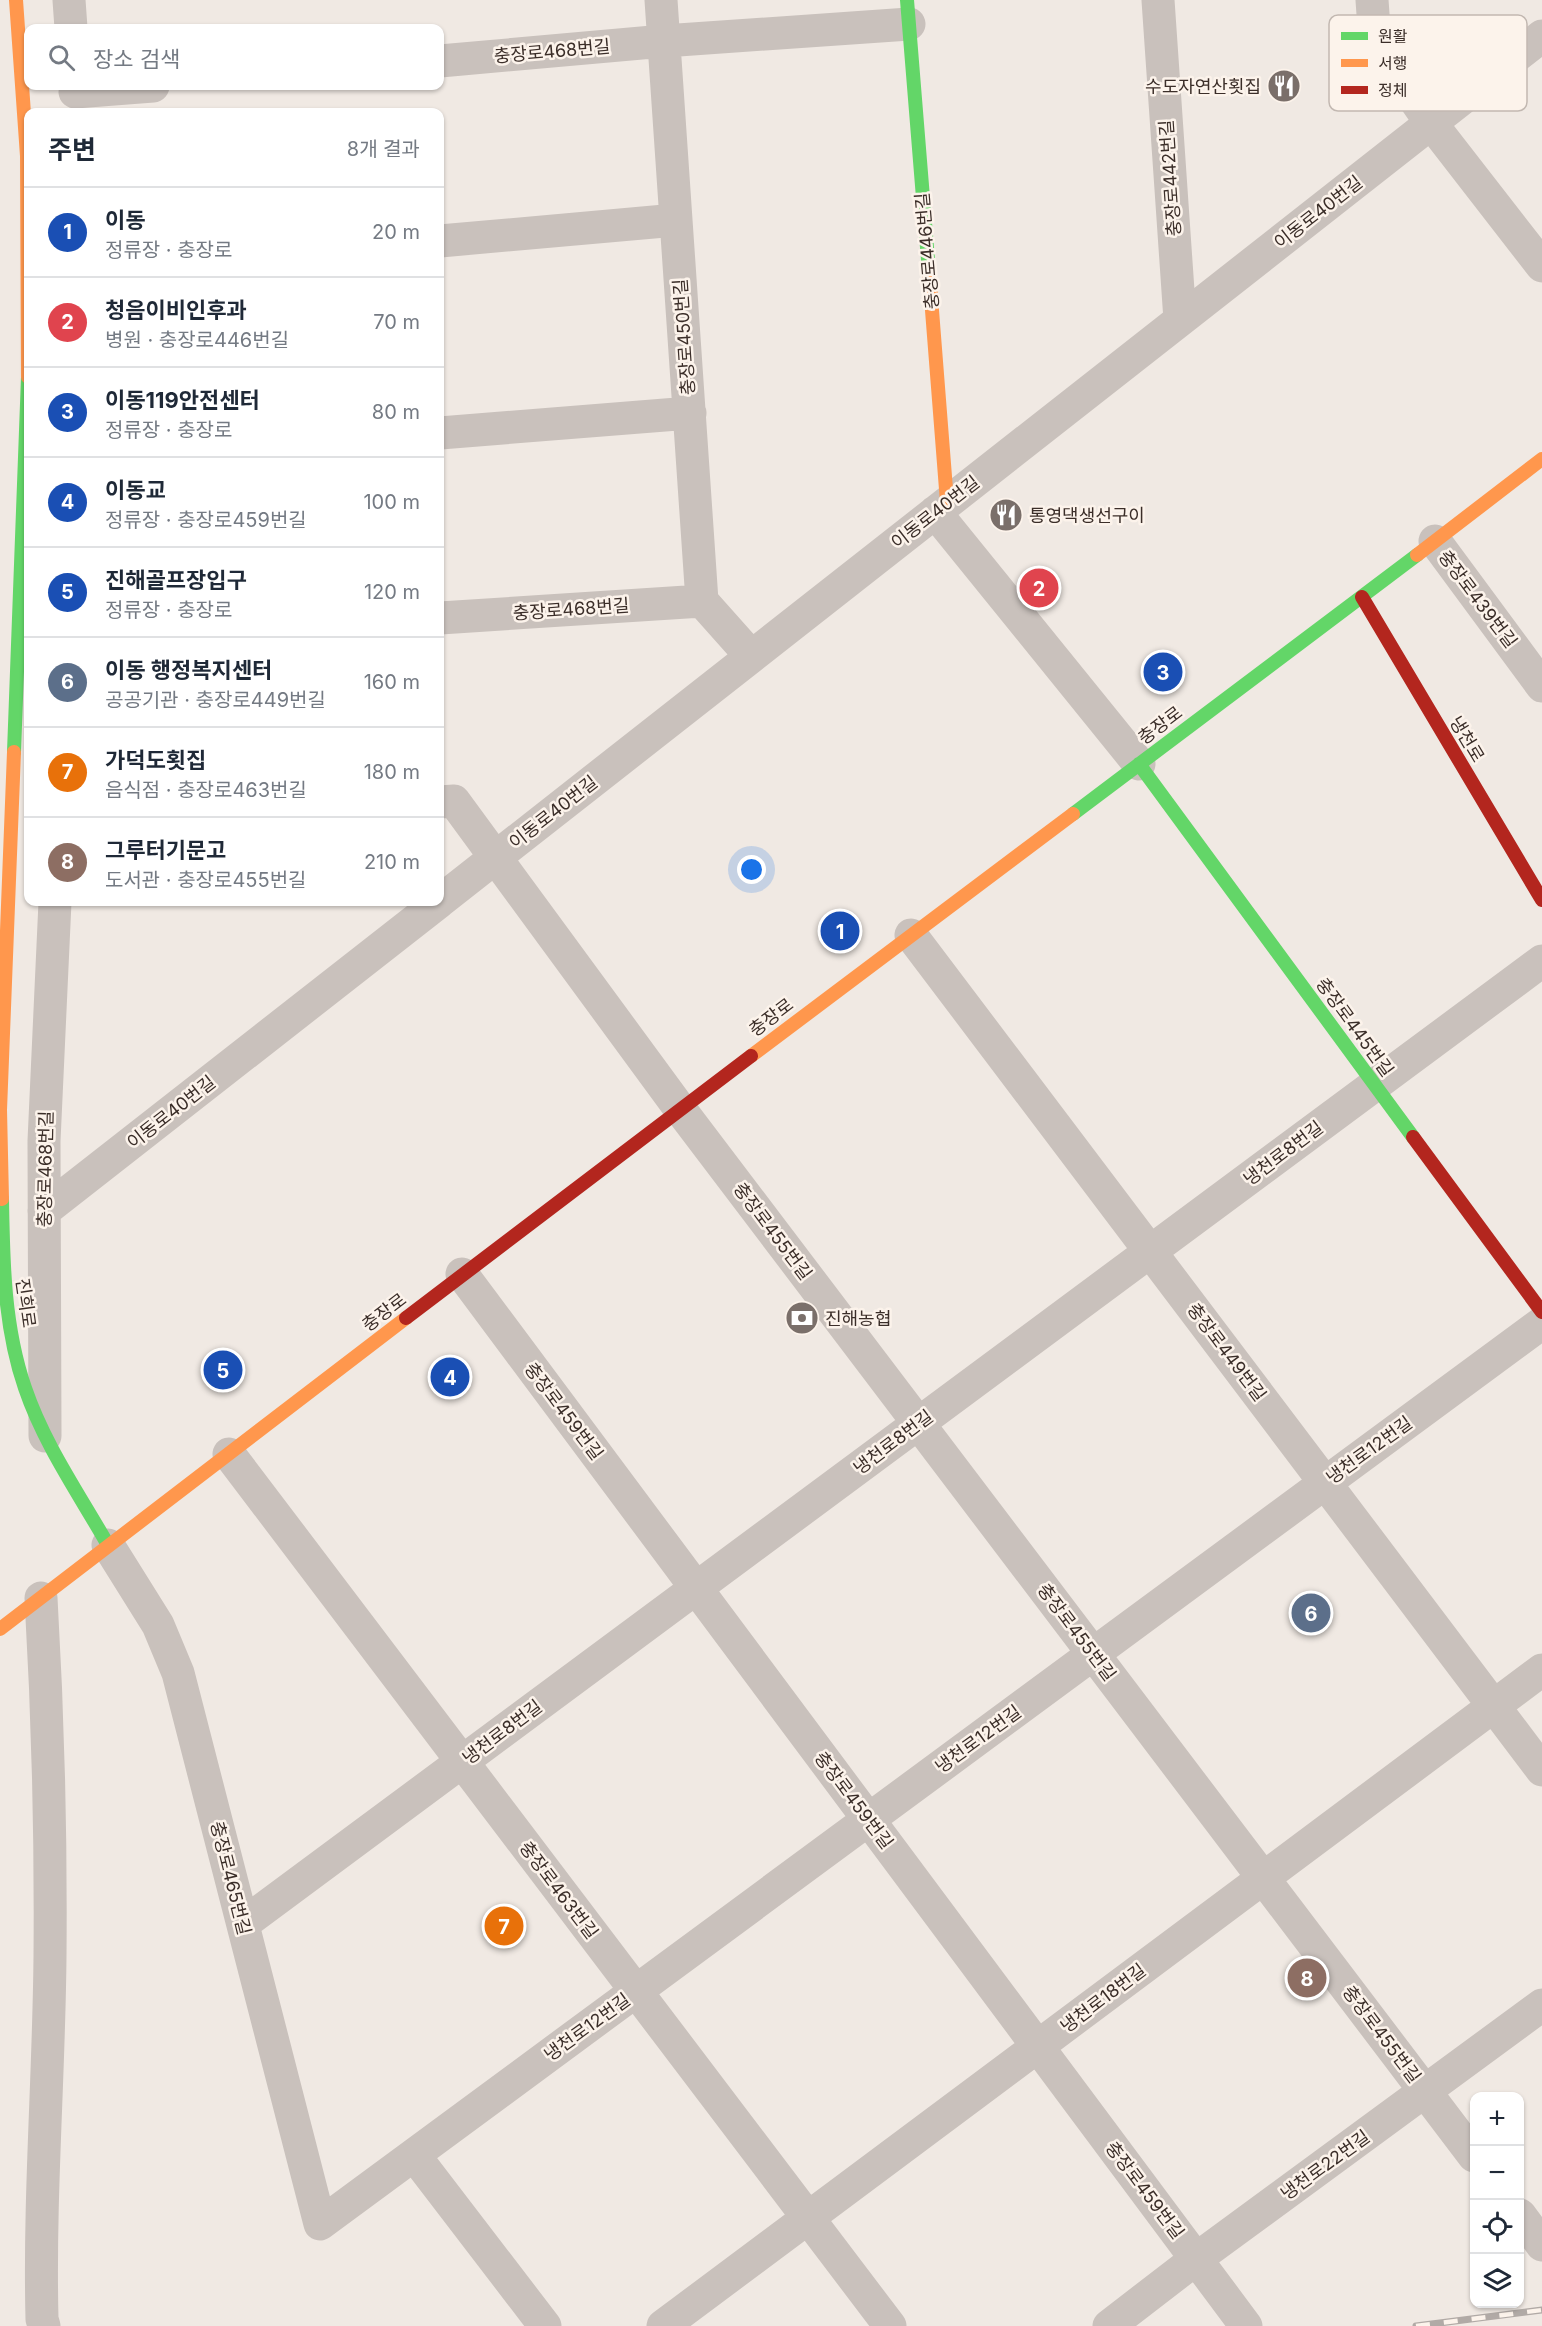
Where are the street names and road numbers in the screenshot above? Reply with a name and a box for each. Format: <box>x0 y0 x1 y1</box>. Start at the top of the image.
street label: 충장로468번길 <box>493 35 611 67</box>
street label: 충장로442번길 <box>1155 119 1185 237</box>
street label: 이동로40번길 <box>1270 171 1366 253</box>
street label: 충장로446번길 <box>911 192 943 310</box>
street label: 충장로450번길 <box>669 278 699 396</box>
street label: 이동로40번길 <box>887 471 983 553</box>
street label: 충장로439번길 <box>1434 546 1522 652</box>
street label: 충장로468번길 <box>512 594 630 624</box>
street label: 충장로 <box>1134 702 1186 748</box>
street label: 냉천로 <box>1445 712 1489 766</box>
street label: 이동로40번길 <box>505 771 601 853</box>
street label: 충장로445번길 <box>1312 974 1398 1080</box>
street label: 충장로 <box>745 994 797 1040</box>
street label: 이동로40번길 <box>123 1071 219 1153</box>
street label: 충장로468번길 <box>33 1110 57 1228</box>
street label: 냉천로8번길 <box>1239 1116 1327 1190</box>
street label: 충장로455번길 <box>730 1178 816 1284</box>
street label: 진희로 <box>12 1277 40 1329</box>
street label: 충장로 <box>358 1289 410 1335</box>
street label: 충장로449번길 <box>1183 1299 1271 1405</box>
street label: 충장로459번길 <box>521 1358 607 1464</box>
street label: 냉천로8번길 <box>849 1405 937 1479</box>
street label: 냉천로12번길 <box>1322 1412 1416 1488</box>
street label: 충장로455번길 <box>1034 1579 1120 1685</box>
street label: 냉천로8번길 <box>458 1695 546 1769</box>
street label: 냉천로12번길 <box>931 1701 1025 1777</box>
street label: 충장로459번길 <box>811 1747 897 1853</box>
street label: 충장로465번길 <box>207 1819 255 1937</box>
street label: 충장로463번길 <box>515 1837 603 1943</box>
street label: 냉천로18번길 <box>1056 1959 1150 2037</box>
street label: 충장로455번길 <box>1339 1981 1425 2087</box>
street label: 냉천로12번길 <box>540 1989 634 2065</box>
street label: 냉천로22번길 <box>1276 2126 1374 2204</box>
street label: 충장로459번길 <box>1102 2137 1188 2243</box>

